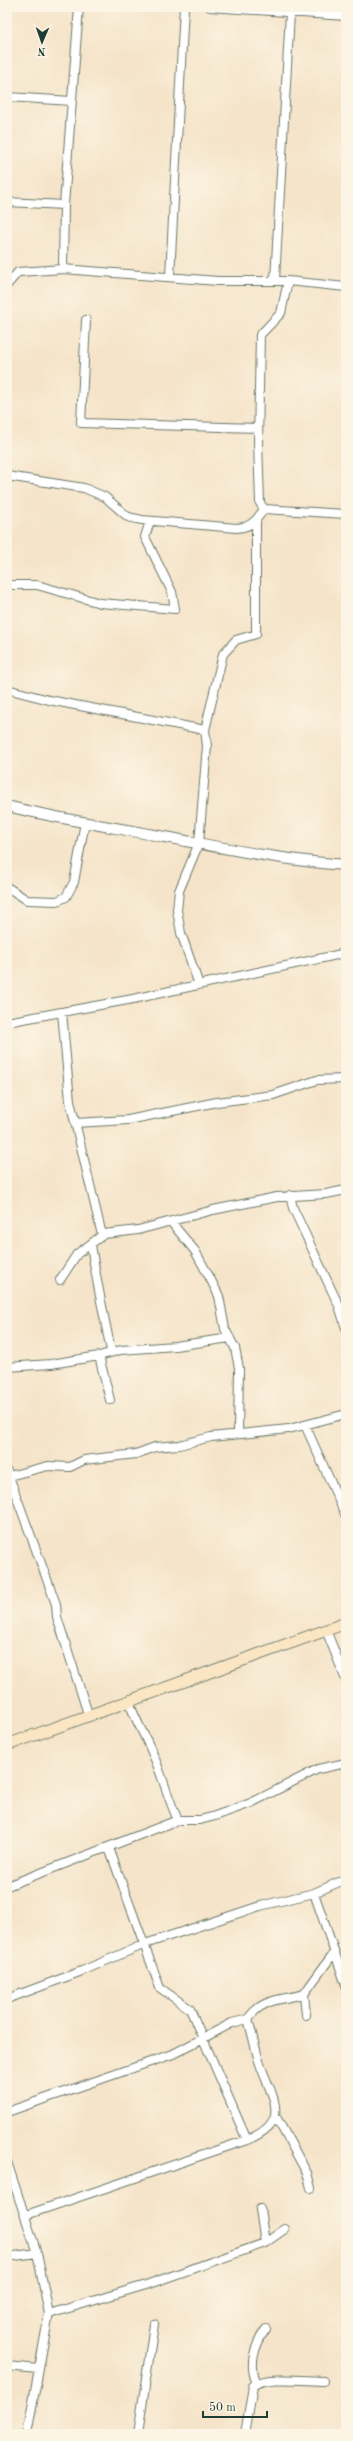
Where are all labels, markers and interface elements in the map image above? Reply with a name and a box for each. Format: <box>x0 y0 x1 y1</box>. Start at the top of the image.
north arrow <box>22 22 62 62</box>
text: N <box>37 45 46 56</box>
scale bar <box>203 2393 267 2419</box>
text: 50 m <box>209 2401 236 2414</box>

